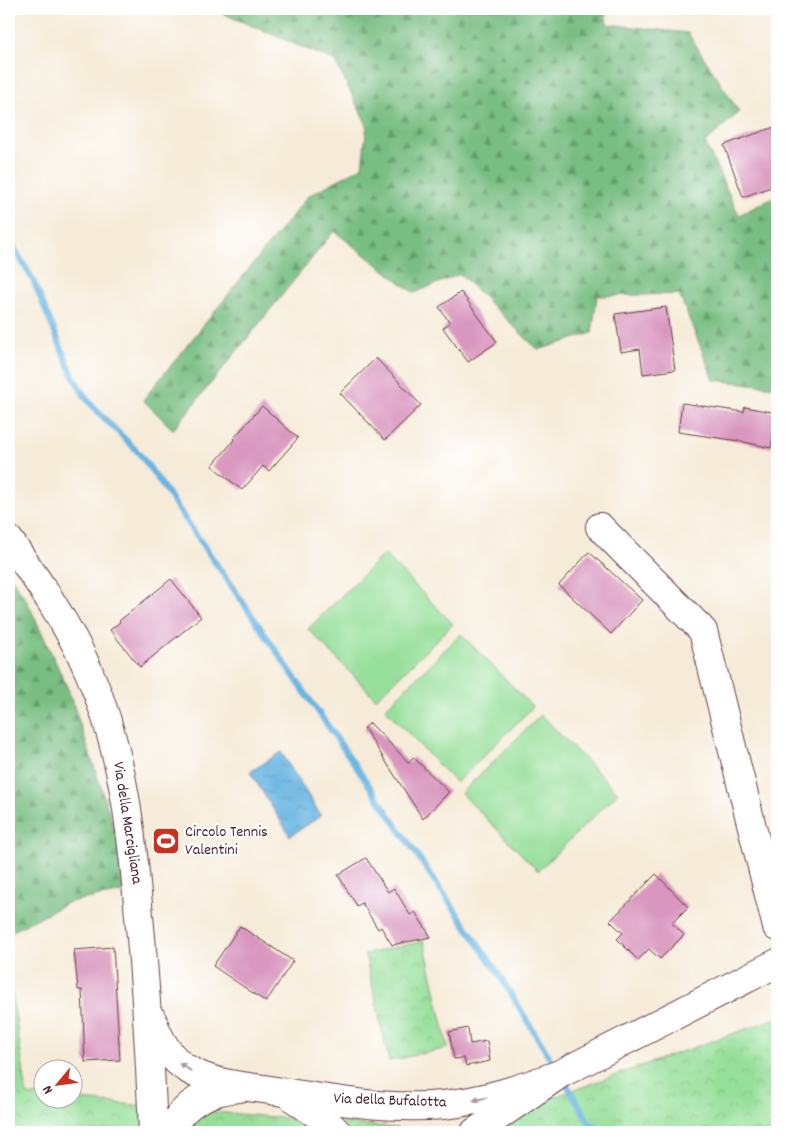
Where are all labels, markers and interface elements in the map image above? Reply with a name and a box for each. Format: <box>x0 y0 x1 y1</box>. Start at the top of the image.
street label: Via della Marcigliana <box>106 760 148 886</box>
place label: Circolo Tennis Valentini <box>185 821 268 862</box>
sports icon: Circolo Tennis Valentini <box>151 826 181 856</box>
north arrow <box>32 1058 82 1108</box>
one-way arrow <box>178 1062 192 1072</box>
text: N <box>38 1081 59 1097</box>
street label: Via della Bufalotta <box>333 1088 447 1114</box>
one-way arrow <box>472 1095 487 1103</box>

